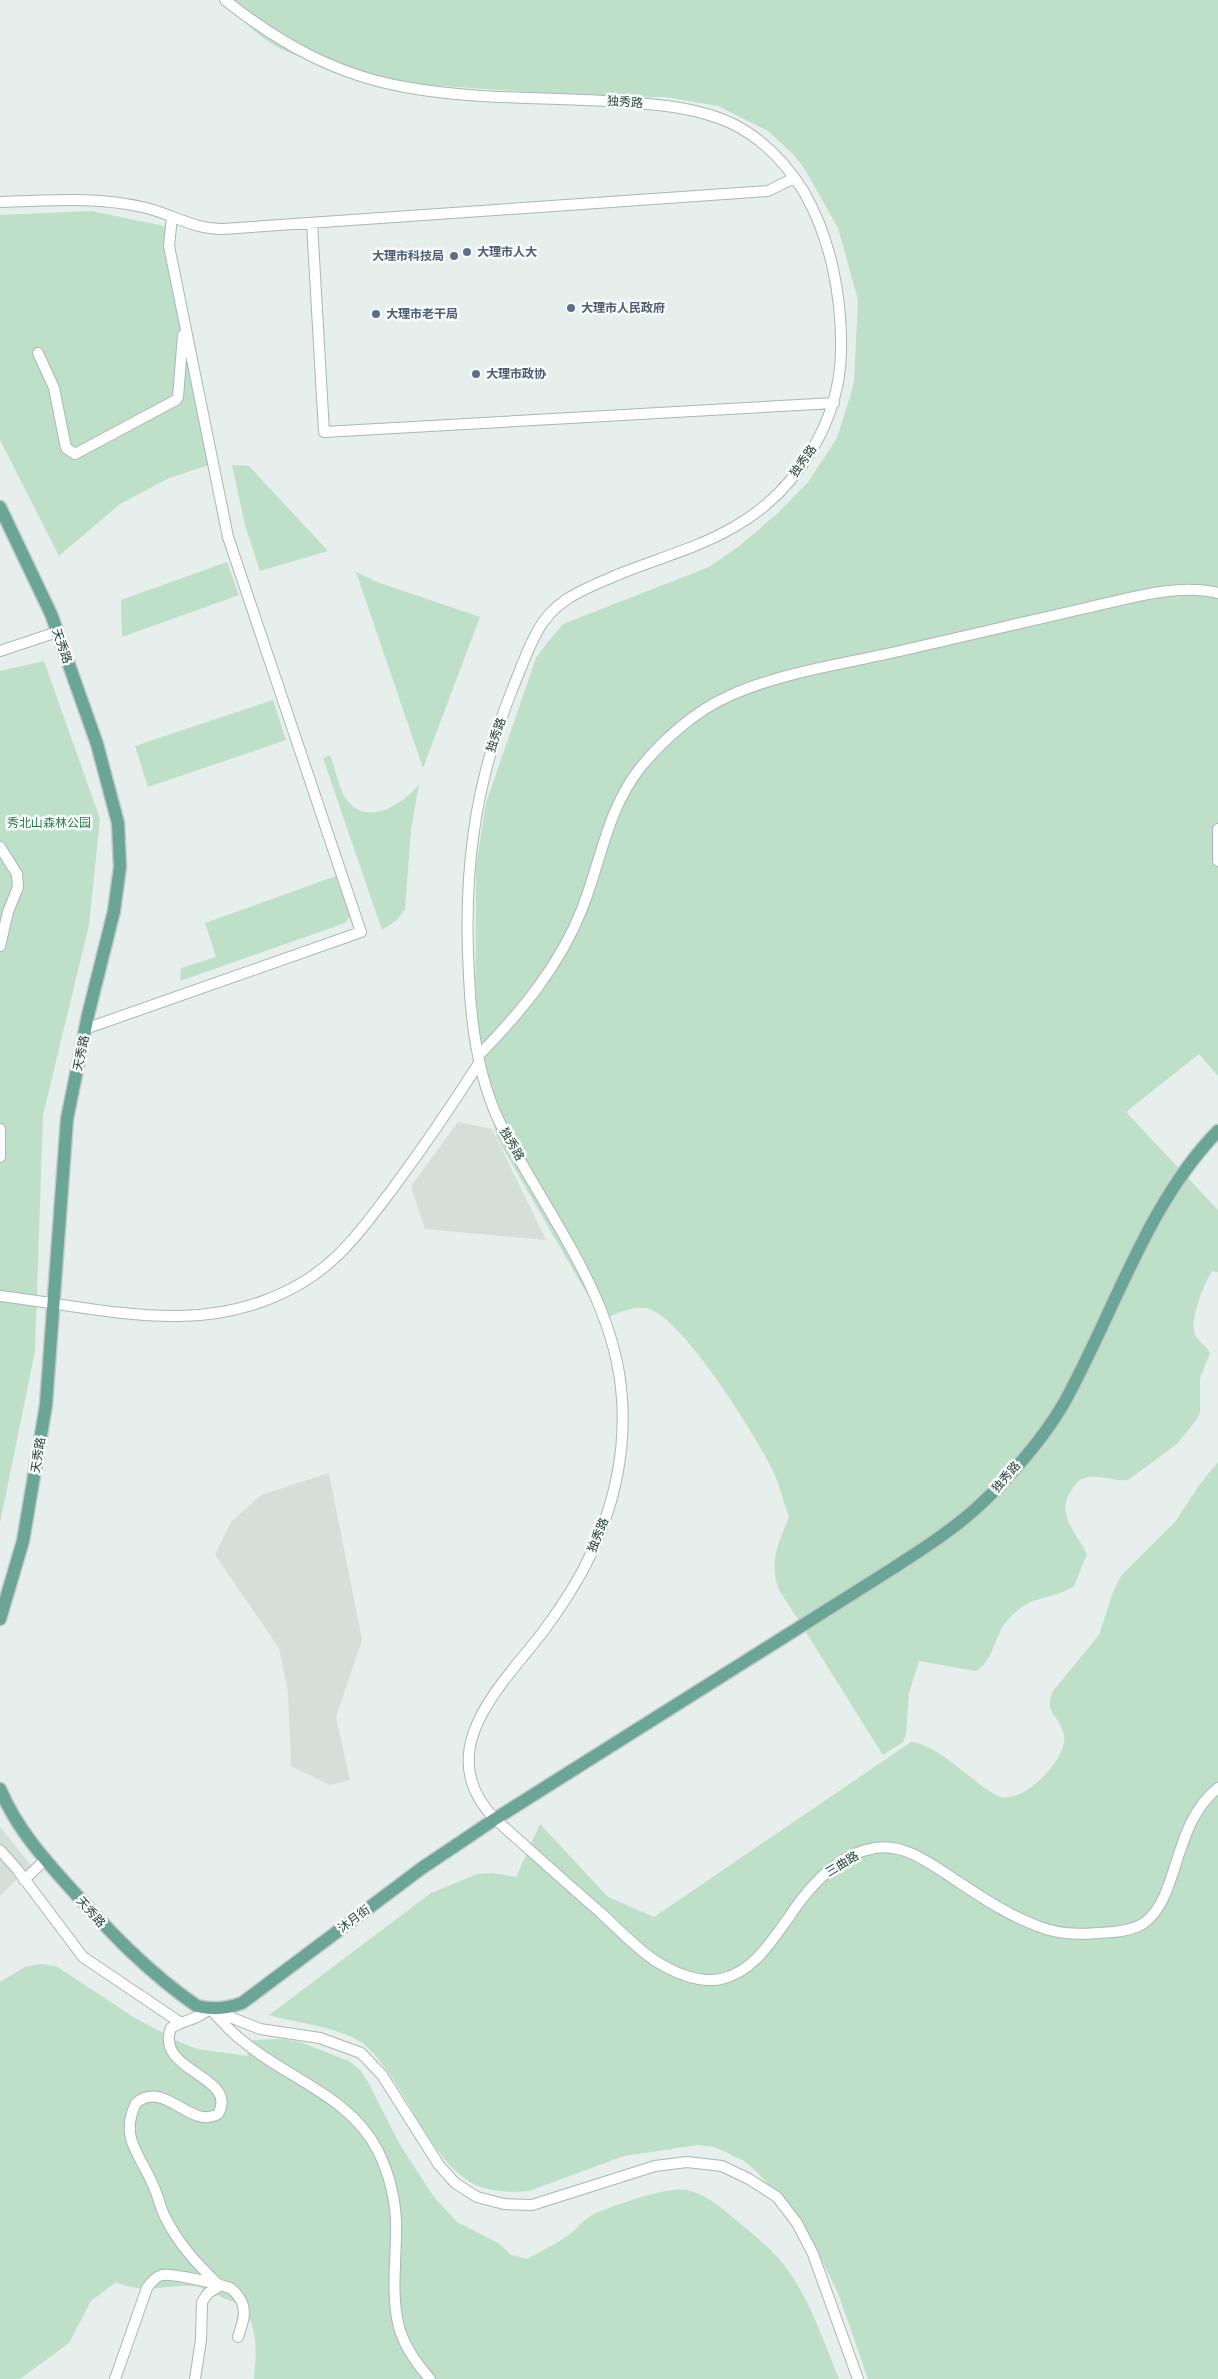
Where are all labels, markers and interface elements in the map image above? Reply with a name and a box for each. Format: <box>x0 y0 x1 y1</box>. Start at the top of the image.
street label: 独秀路 <box>607 94 643 110</box>
place label: 大理市人大 <box>477 245 537 259</box>
marker: 大理市人大 <box>461 246 473 258</box>
place label: 大理市科技局 <box>372 249 444 263</box>
marker: 大理市科技局 <box>448 250 460 262</box>
place label: 大理市人民政府 <box>581 301 665 315</box>
marker: 大理市人民政府 <box>565 302 577 314</box>
place label: 大理市老干局 <box>386 307 458 321</box>
marker: 大理市老干局 <box>370 308 382 320</box>
place label: 大理市政协 <box>486 367 547 381</box>
marker: 大理市政协 <box>470 368 482 380</box>
street label: 独秀路 <box>787 442 819 480</box>
street label: 天秀路 <box>50 627 74 665</box>
street label: 独秀路 <box>484 716 508 754</box>
park label: 秀北山森林公园 <box>7 816 91 830</box>
street label: 天秀路 <box>70 1034 92 1072</box>
street label: 独秀路 <box>497 1125 527 1163</box>
street label: 天秀路 <box>28 1436 48 1474</box>
street label: 独秀路 <box>989 1459 1023 1495</box>
street label: 独秀路 <box>585 1516 611 1554</box>
street label: 三曲路 <box>823 1849 861 1879</box>
street label: 天秀路 <box>74 1894 108 1930</box>
street label: 沐月街 <box>335 1903 373 1935</box>

